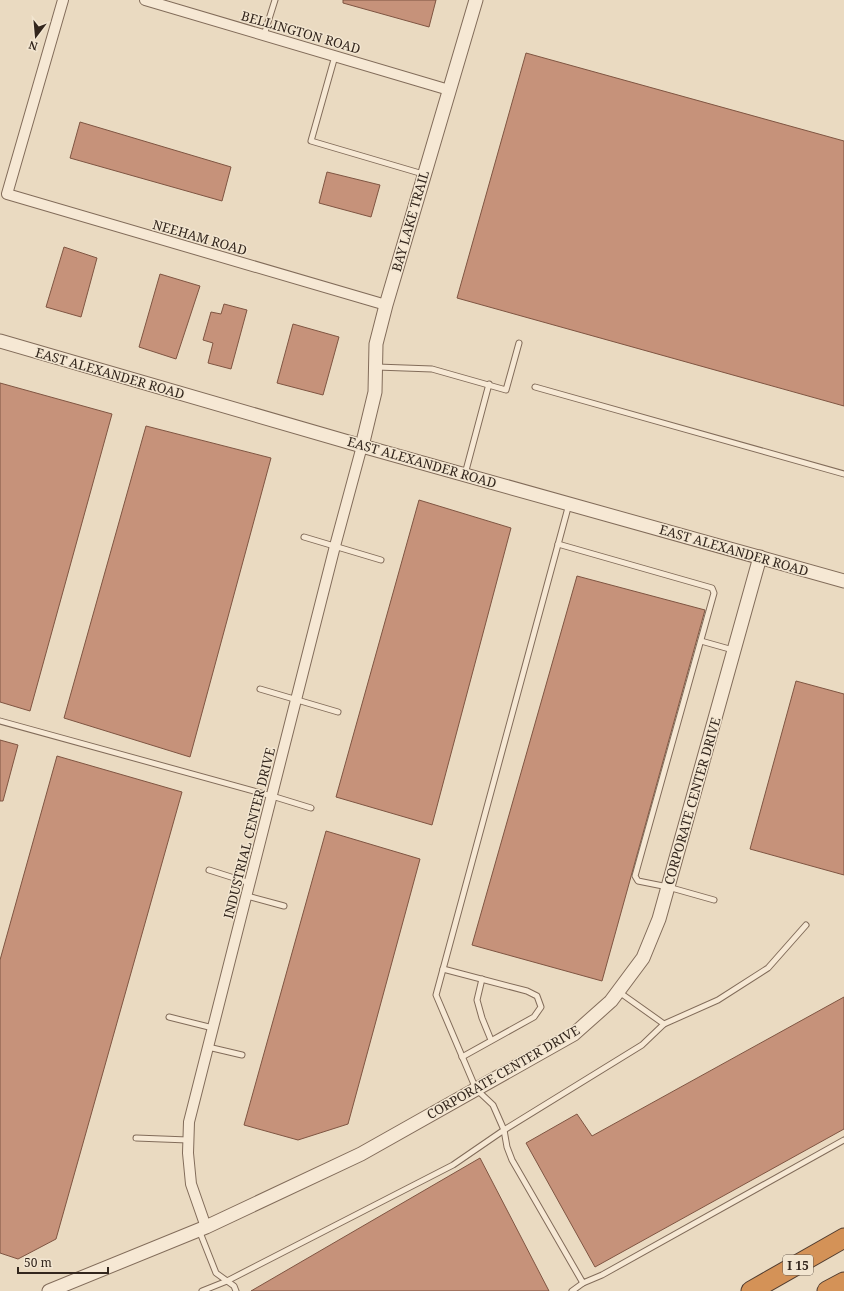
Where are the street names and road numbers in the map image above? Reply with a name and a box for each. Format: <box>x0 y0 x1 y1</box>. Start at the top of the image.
street label: BELLINGTON ROAD <box>239 6 363 58</box>
street label: BAY LAKE TRAIL <box>387 168 433 274</box>
street label: NEEHAM ROAD <box>151 215 249 259</box>
street label: EAST ALEXANDER ROAD <box>33 343 187 403</box>
street label: EAST ALEXANDER ROAD <box>345 432 499 492</box>
street label: EAST ALEXANDER ROAD <box>657 520 811 580</box>
street label: CORPORATE CENTER DRIVE <box>659 715 725 887</box>
street label: INDUSTRIAL CENTER DRIVE <box>219 746 279 920</box>
street label: CORPORATE CENTER DRIVE <box>423 1021 583 1123</box>
road number: I 15 <box>783 1255 813 1275</box>

